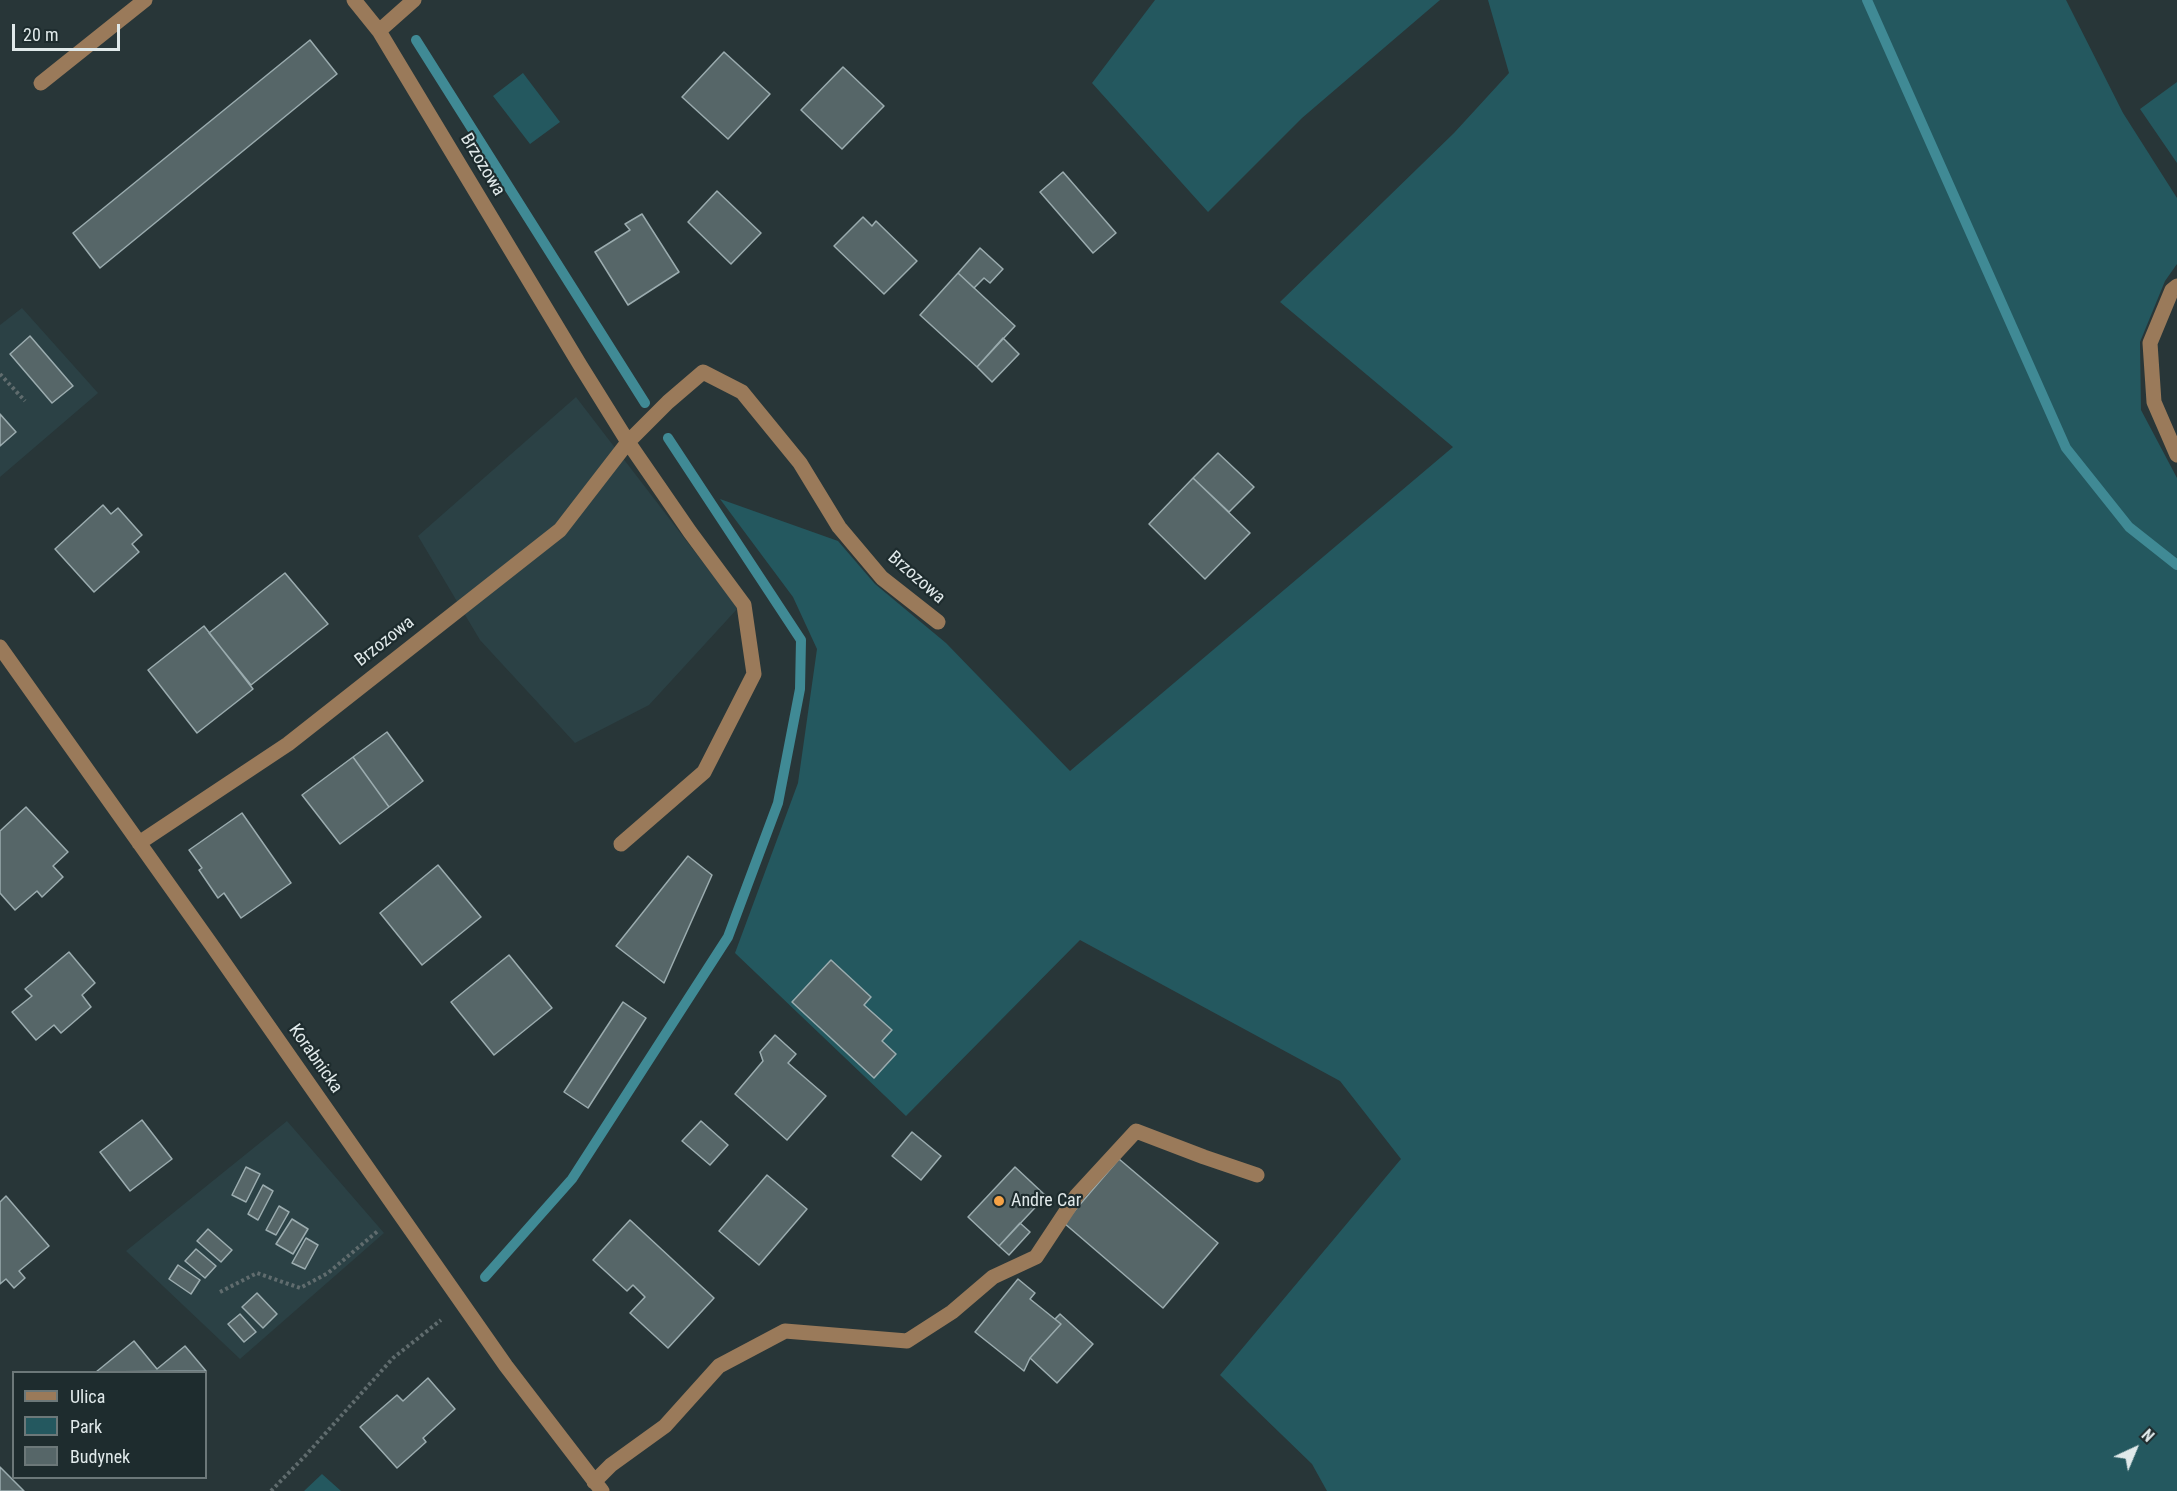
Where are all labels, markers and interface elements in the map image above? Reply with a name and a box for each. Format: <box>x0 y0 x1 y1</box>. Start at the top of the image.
scale bar <box>15 12 123 50</box>
text: 20 m <box>23 24 58 45</box>
street label: Brzozowa <box>455 130 509 200</box>
street label: Brzozowa <box>883 547 949 609</box>
street label: Brzozowa <box>351 612 419 672</box>
street label: Korabnicka <box>283 1020 347 1098</box>
place label: Andre Car <box>1011 1190 1081 1212</box>
marker: Andre Car <box>992 1194 1006 1208</box>
legend <box>12 1371 207 1479</box>
text: Ulica <box>70 1386 105 1407</box>
text: Park <box>70 1416 102 1437</box>
north arrow <box>2105 1419 2165 1479</box>
text: N <box>2138 1425 2158 1446</box>
text: Budynek <box>70 1446 130 1467</box>

